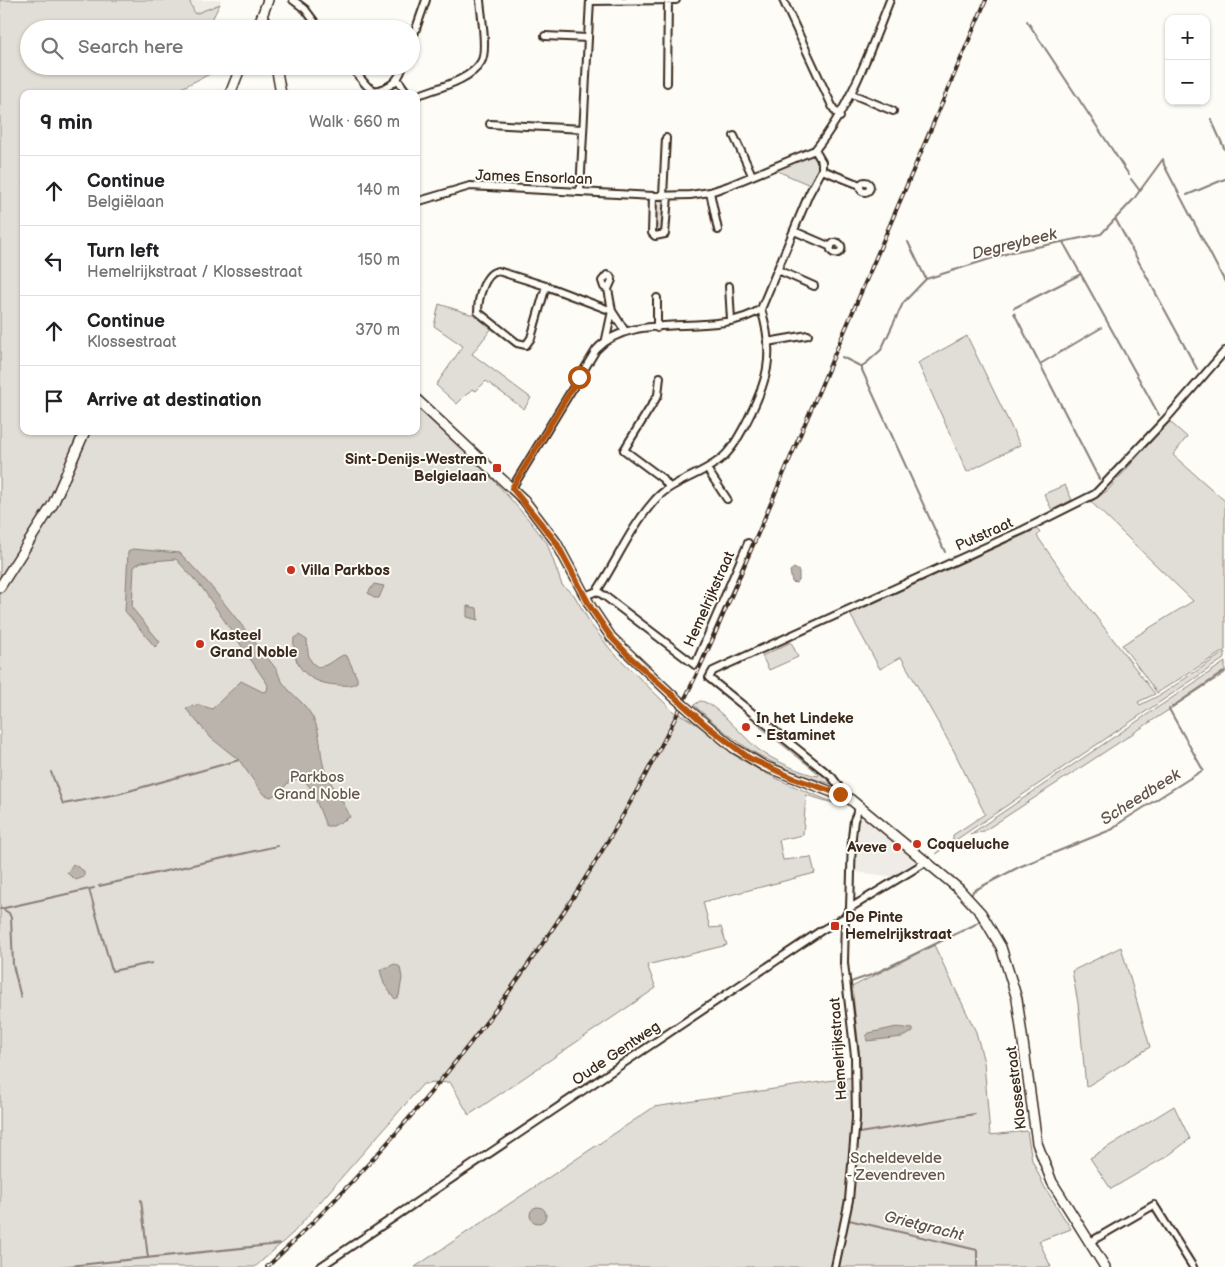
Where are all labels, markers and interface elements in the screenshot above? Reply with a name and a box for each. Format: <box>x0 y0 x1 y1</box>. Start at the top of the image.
map controls <box>1165 15 1210 105</box>
button: + <box>1165 15 1210 60</box>
search box <box>20 20 420 75</box>
icon: search <box>38 34 66 62</box>
text: Search here <box>78 36 183 59</box>
button: − <box>1165 60 1210 105</box>
text: 9 min <box>40 110 93 135</box>
text: Walk · 660 m <box>309 113 400 132</box>
street label: James Ensorlaan <box>475 166 593 189</box>
text: Continue <box>87 170 165 193</box>
icon: ahead <box>40 177 68 205</box>
text: 140 m <box>357 181 400 200</box>
text: Belgiëlaan <box>87 193 164 212</box>
water label: Degreybeek <box>970 224 1060 264</box>
text: Turn left <box>87 240 159 263</box>
icon: left <box>40 247 68 275</box>
text: 150 m <box>358 251 400 270</box>
text: Hemelrijkstraat / Klossestraat <box>87 263 302 282</box>
text: Continue <box>87 310 165 333</box>
icon: ahead <box>40 317 68 345</box>
text: 370 m <box>355 321 400 340</box>
text: Klossestraat <box>87 333 177 352</box>
route start <box>568 366 591 389</box>
icon: arrive <box>40 387 68 415</box>
text: Arrive at destination <box>87 389 262 412</box>
place label: Sint-Denijs-Westrem Belgielaan <box>345 450 487 486</box>
marker: Sint-Denijs-Westrem Belgielaan <box>491 462 503 474</box>
street label: Putstraat <box>952 513 1016 556</box>
street label: Hemelrijkstraat <box>680 548 739 650</box>
place label: Villa Parkbos <box>301 561 390 580</box>
marker: Villa Parkbos <box>285 564 297 576</box>
place label: Kasteel Grand Noble <box>210 626 298 662</box>
marker: Kasteel Grand Noble <box>194 638 206 650</box>
place label: In het Lindeke - Estaminet <box>756 709 854 745</box>
marker: In het Lindeke - Estaminet <box>740 721 752 733</box>
water label: Scheedbeek <box>1097 765 1185 829</box>
park label: Parkbos Grand Noble <box>274 768 360 804</box>
route end <box>829 783 852 806</box>
place label: Coqueluche <box>927 835 1009 854</box>
place label: Aveve <box>846 838 887 857</box>
marker: Coqueluche <box>911 838 923 850</box>
marker: Aveve <box>891 841 903 853</box>
place label: De Pinte Hemelrijkstraat <box>845 908 952 944</box>
marker: De Pinte Hemelrijkstraat <box>829 920 841 932</box>
street label: Hemelrijkstraat <box>825 997 852 1101</box>
street label: Oude Gentweg <box>569 1017 664 1090</box>
street label: Klossestraat <box>1002 1045 1031 1131</box>
park label: Scheldevelde - Zevendreven <box>847 1149 945 1185</box>
water label: Grietgracht <box>882 1207 966 1246</box>

